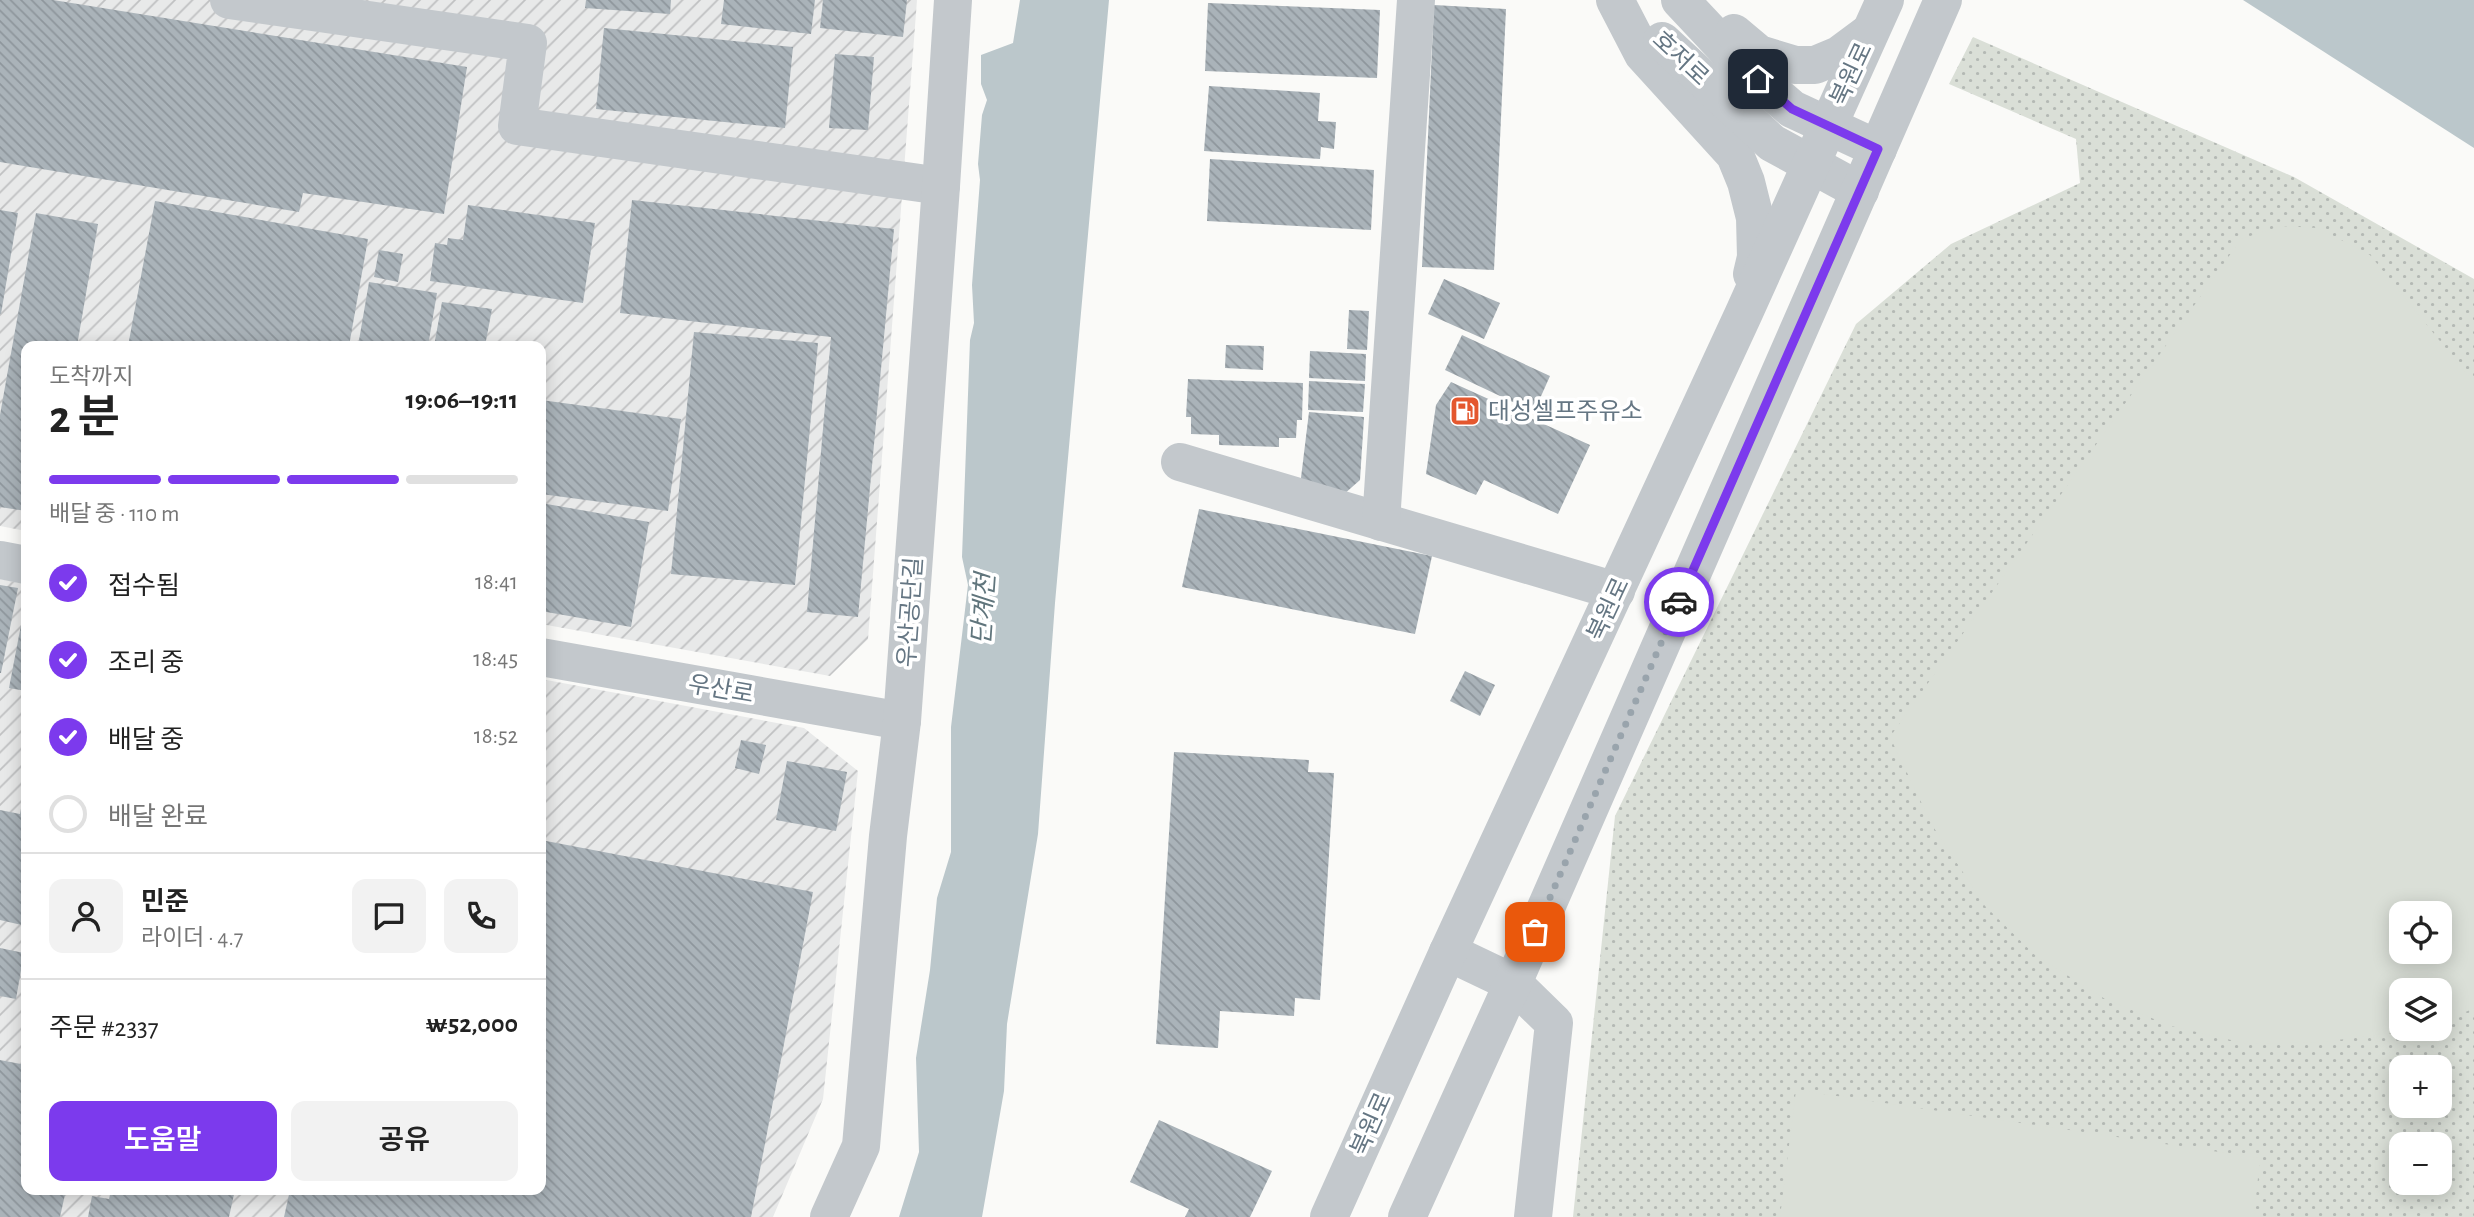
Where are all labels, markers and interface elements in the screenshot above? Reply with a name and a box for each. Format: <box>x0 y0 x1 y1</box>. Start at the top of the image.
street label: 호저로 <box>1648 27 1713 90</box>
street label: 북원로 <box>1826 39 1877 110</box>
pin <box>1728 49 1788 109</box>
icon: home <box>1739 60 1777 98</box>
text: 도착까지 <box>49 366 134 389</box>
text: 19:06–19:11 <box>405 387 518 413</box>
fuel station icon: 대성셀프주유소 <box>1448 394 1482 428</box>
text: 2 분 <box>49 395 120 441</box>
place label: 대성셀프주유소 <box>1488 399 1643 424</box>
text: 배달 중 · 110 m <box>49 503 179 526</box>
street label: 우산공단길 <box>893 556 927 668</box>
icon: check <box>49 564 87 602</box>
courier <box>1644 567 1714 637</box>
water label: 단계천 <box>968 569 1000 646</box>
text: 18:41 <box>475 571 518 594</box>
text: 접수됨 <box>108 573 180 599</box>
street label: 북원로 <box>1583 574 1634 645</box>
icon: car <box>1660 583 1698 621</box>
icon: check <box>49 641 87 679</box>
text: 18:45 <box>473 648 518 671</box>
text: 조리 중 <box>108 650 184 676</box>
street label: 우산로 <box>686 671 756 708</box>
icon: check <box>49 718 87 756</box>
text: 18:52 <box>474 725 518 748</box>
text: 배달 중 <box>108 727 184 753</box>
text: 배달 완료 <box>108 804 208 830</box>
button: person <box>49 879 123 953</box>
button: chat <box>352 879 426 953</box>
button: phone <box>444 879 518 953</box>
text: 민준 <box>141 889 189 915</box>
map controls <box>2389 901 2452 1195</box>
button: locate <box>2389 901 2452 964</box>
pin <box>1505 902 1565 962</box>
icon: bag <box>1516 913 1554 951</box>
text: 라이더 · 4.7 <box>141 927 243 950</box>
button: layers <box>2389 978 2452 1041</box>
text: ₩52,000 <box>426 1011 518 1037</box>
text: 주문 #2337 <box>49 1015 159 1041</box>
button: + <box>2389 1055 2452 1118</box>
street label: 북원로 <box>1347 1089 1396 1160</box>
button: 도움말 <box>49 1101 277 1181</box>
button: 공유 <box>291 1101 518 1181</box>
button: − <box>2389 1132 2452 1195</box>

